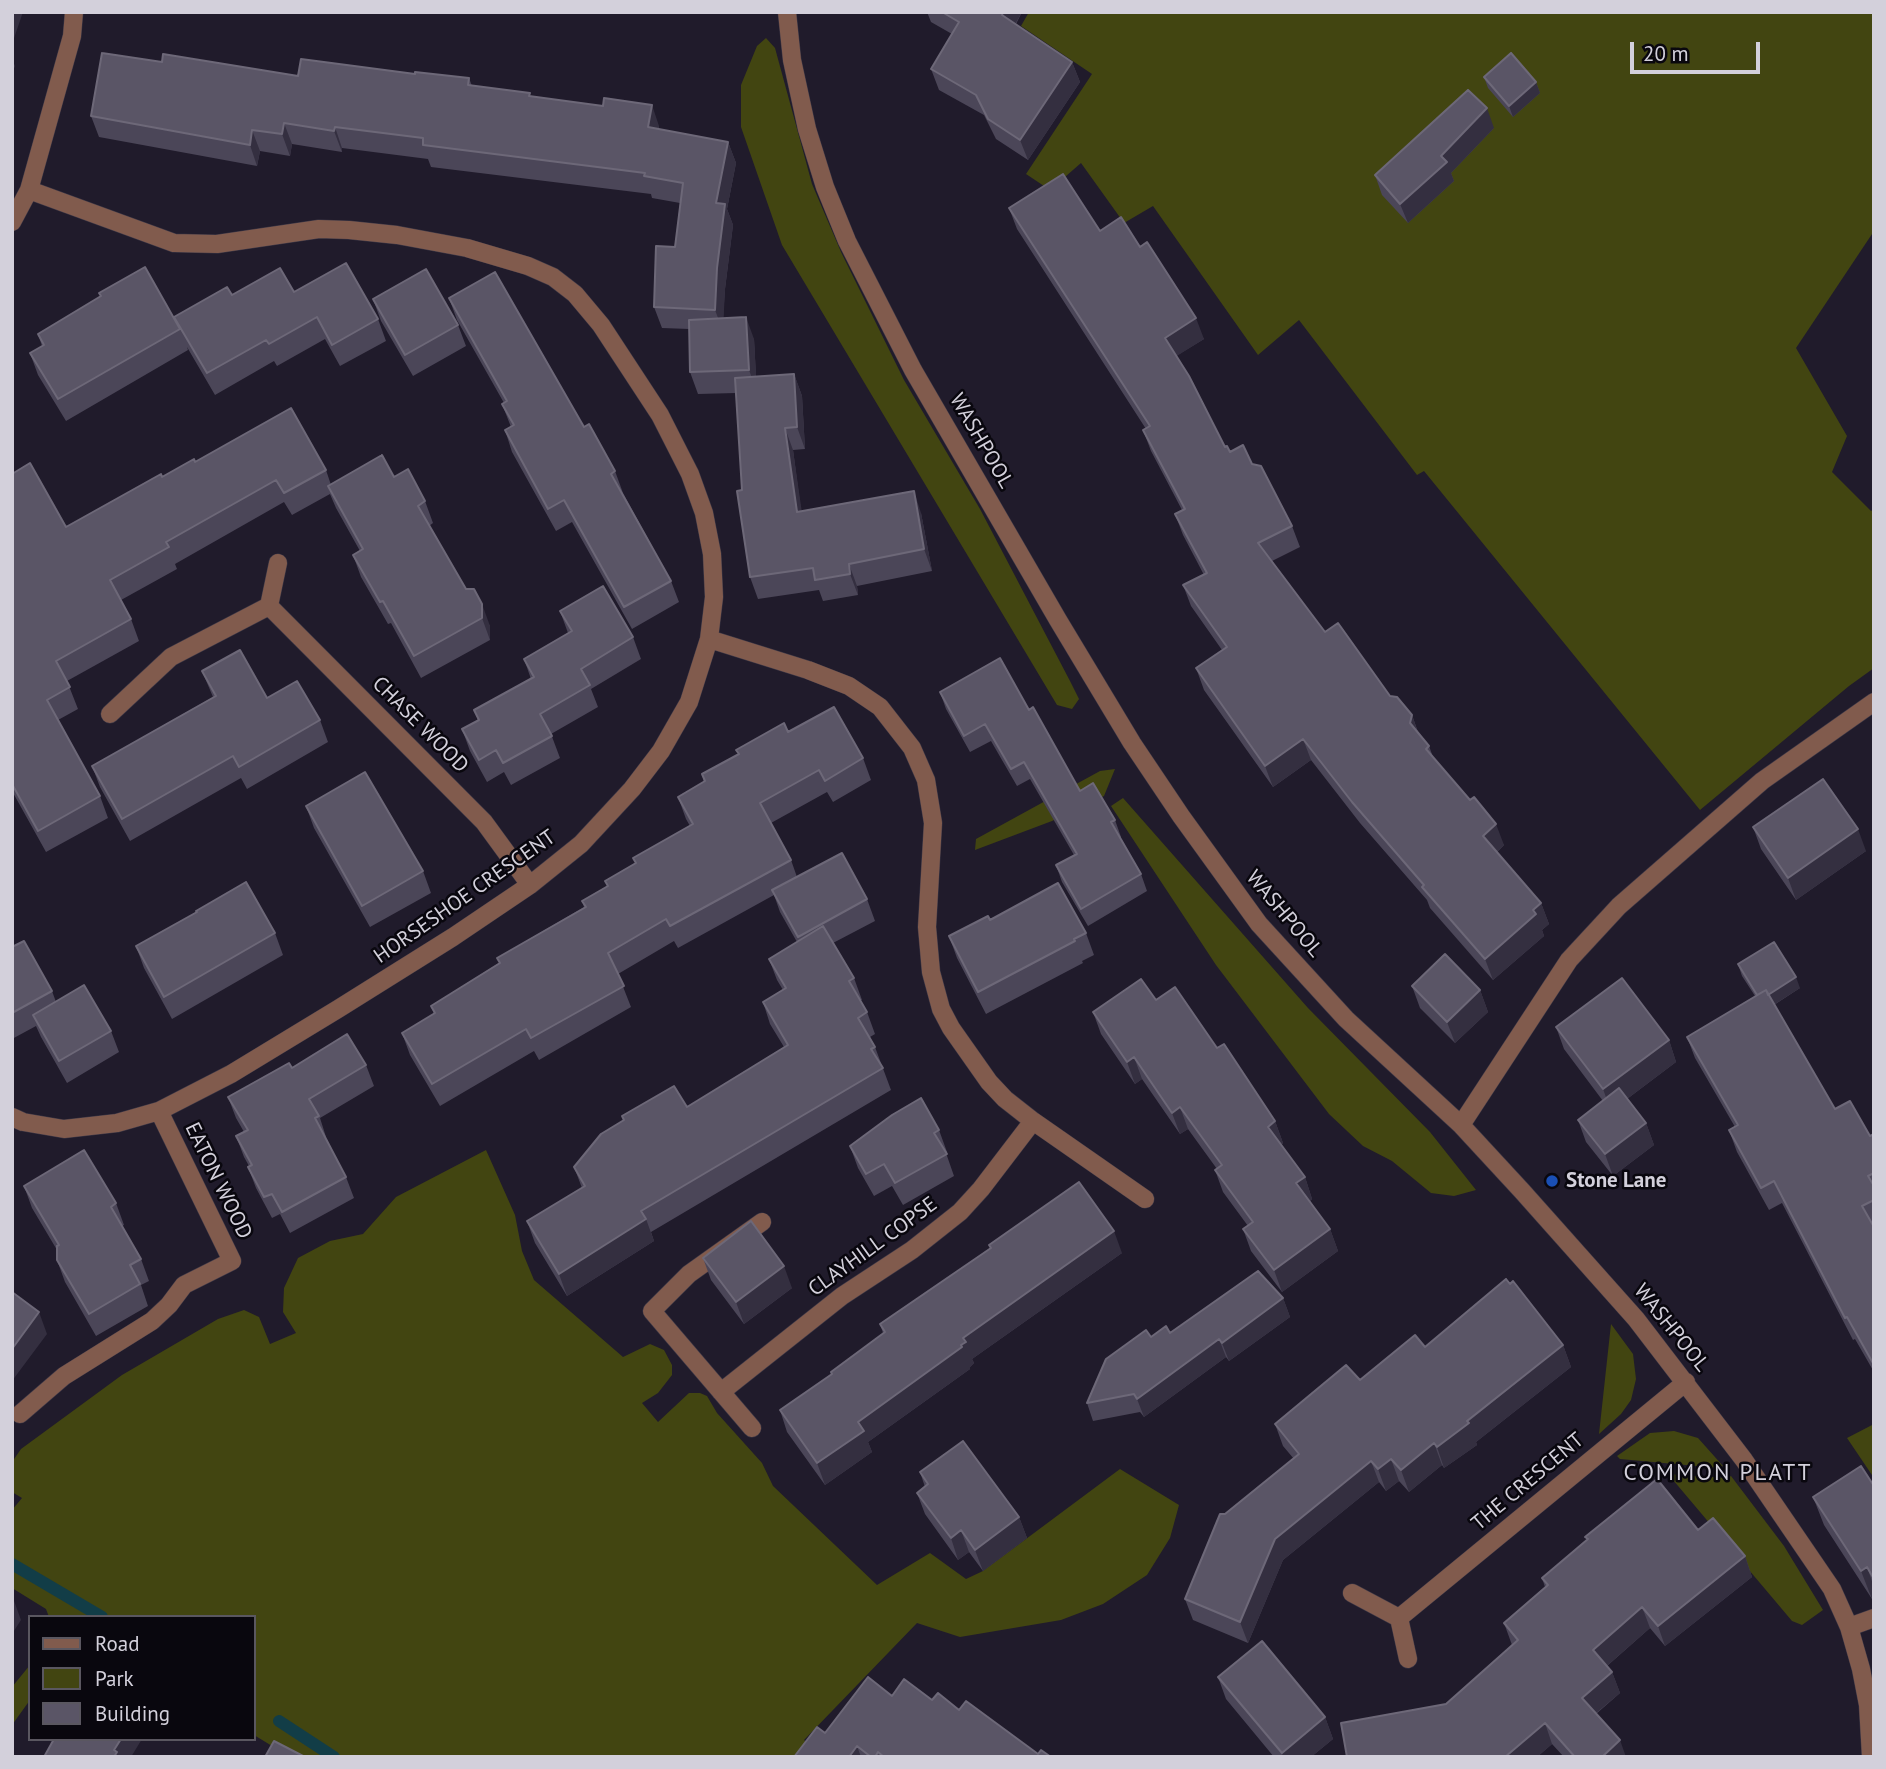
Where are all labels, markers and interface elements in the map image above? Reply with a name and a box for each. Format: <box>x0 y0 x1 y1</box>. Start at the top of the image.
scale bar <box>1634 28 1764 72</box>
text: 20 m <box>1643 40 1689 67</box>
street label: WASHPOOL <box>944 389 1018 493</box>
street label: CHASE WOOD <box>367 672 473 778</box>
street label: HORSESHOE CRESCENT <box>369 825 561 969</box>
street label: WASHPOOL <box>1241 866 1327 962</box>
street label: EATON WOOD <box>179 1119 257 1243</box>
place label: Stone Lane <box>1566 1168 1666 1194</box>
marker: Stone Lane <box>1544 1173 1560 1189</box>
street label: CLAYHILL COPSE <box>804 1192 942 1302</box>
street label: WASHPOOL <box>1628 1279 1714 1377</box>
street label: THE CRESCENT <box>1467 1428 1589 1536</box>
district label: COMMON PLATT <box>1625 1459 1811 1487</box>
legend <box>28 1615 256 1741</box>
text: Road <box>95 1630 139 1657</box>
text: Park <box>95 1665 134 1692</box>
text: Building <box>95 1700 170 1727</box>

